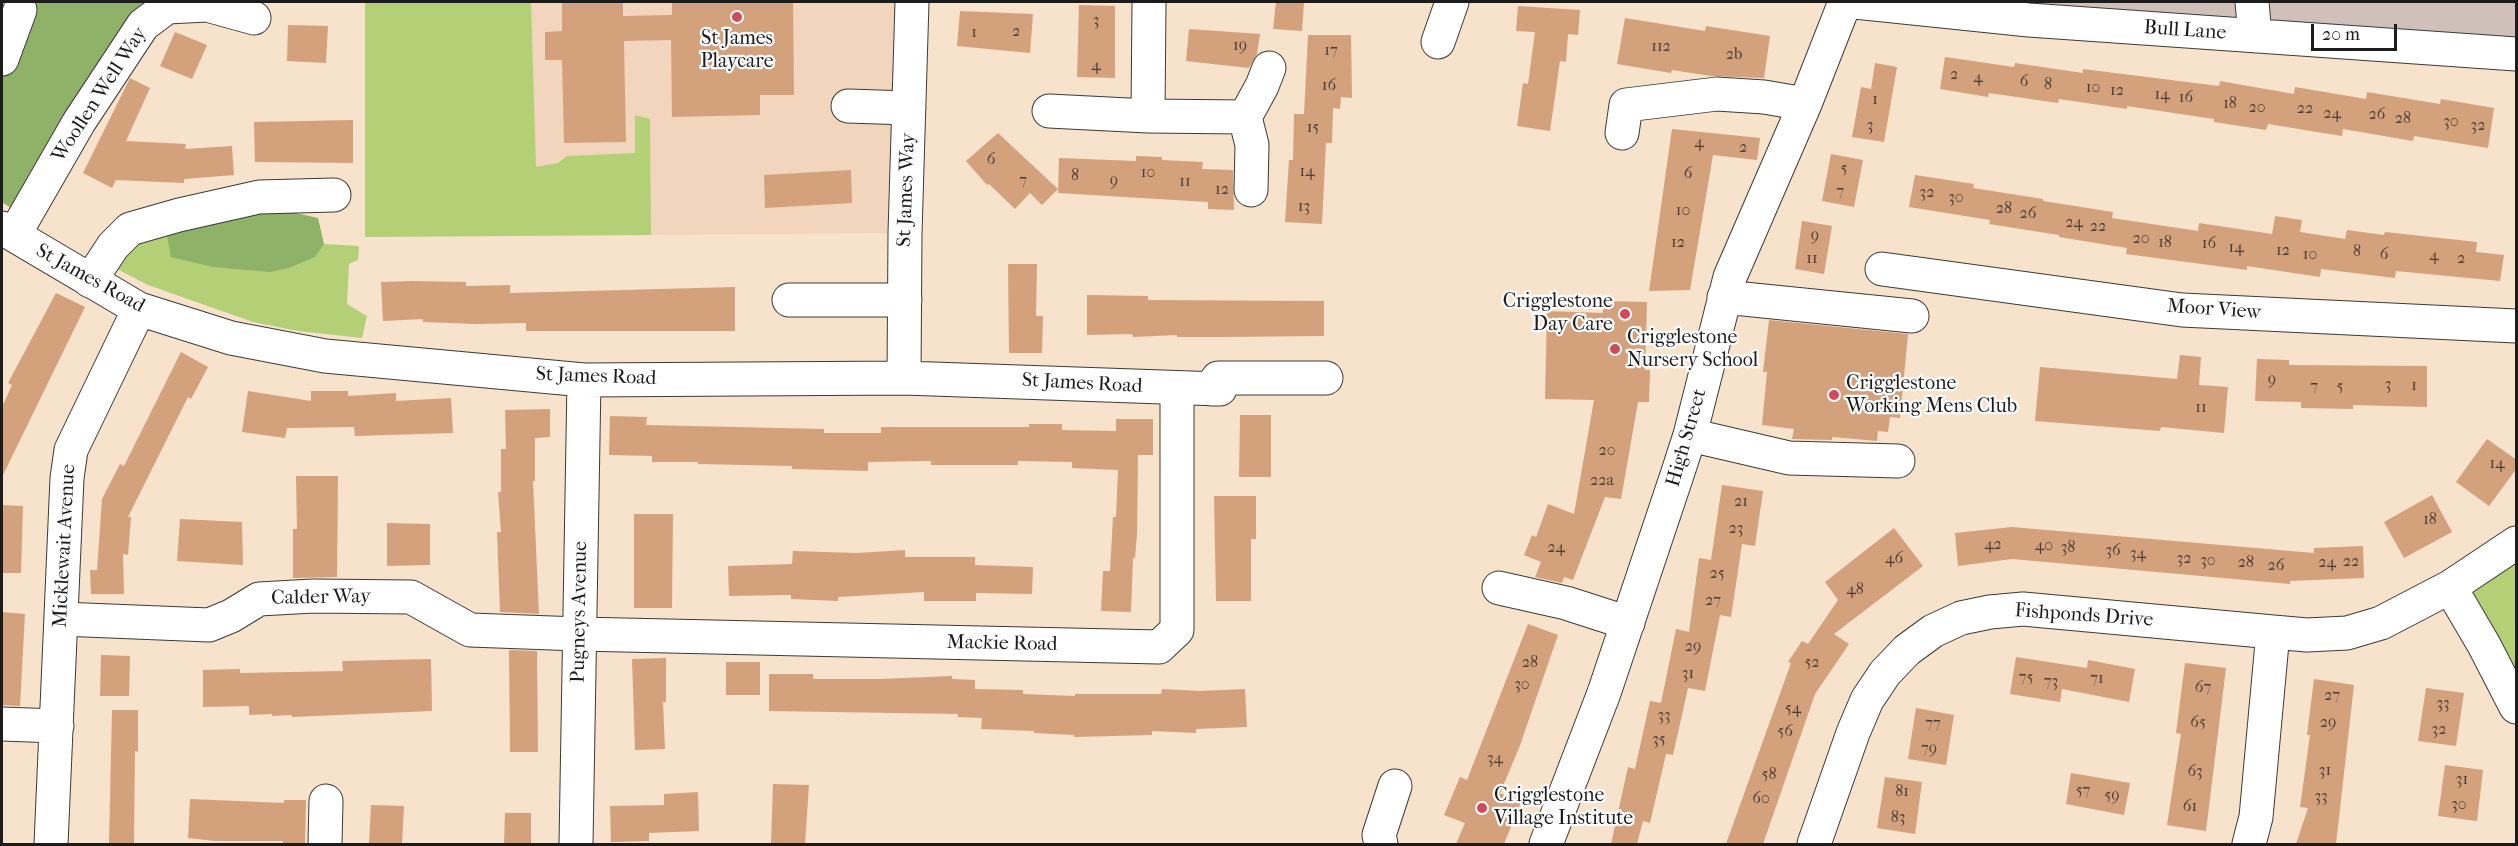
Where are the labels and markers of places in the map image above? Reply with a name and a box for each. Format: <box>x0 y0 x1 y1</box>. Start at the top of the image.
marker: St James Playcare <box>730 10 744 24</box>
place label: St James Playcare <box>700 27 774 74</box>
place label: Crigglestone Day Care <box>1503 290 1613 337</box>
marker: Crigglestone Day Care <box>1618 307 1632 321</box>
place label: Crigglestone Nursery School <box>1627 326 1758 373</box>
marker: Crigglestone Nursery School <box>1608 342 1622 356</box>
place label: Crigglestone Working Mens Club <box>1846 372 2017 419</box>
marker: Crigglestone Working Mens Club <box>1827 388 1841 402</box>
place label: Crigglestone Village Institute <box>1494 784 1633 831</box>
marker: Crigglestone Village Institute <box>1475 801 1489 815</box>

